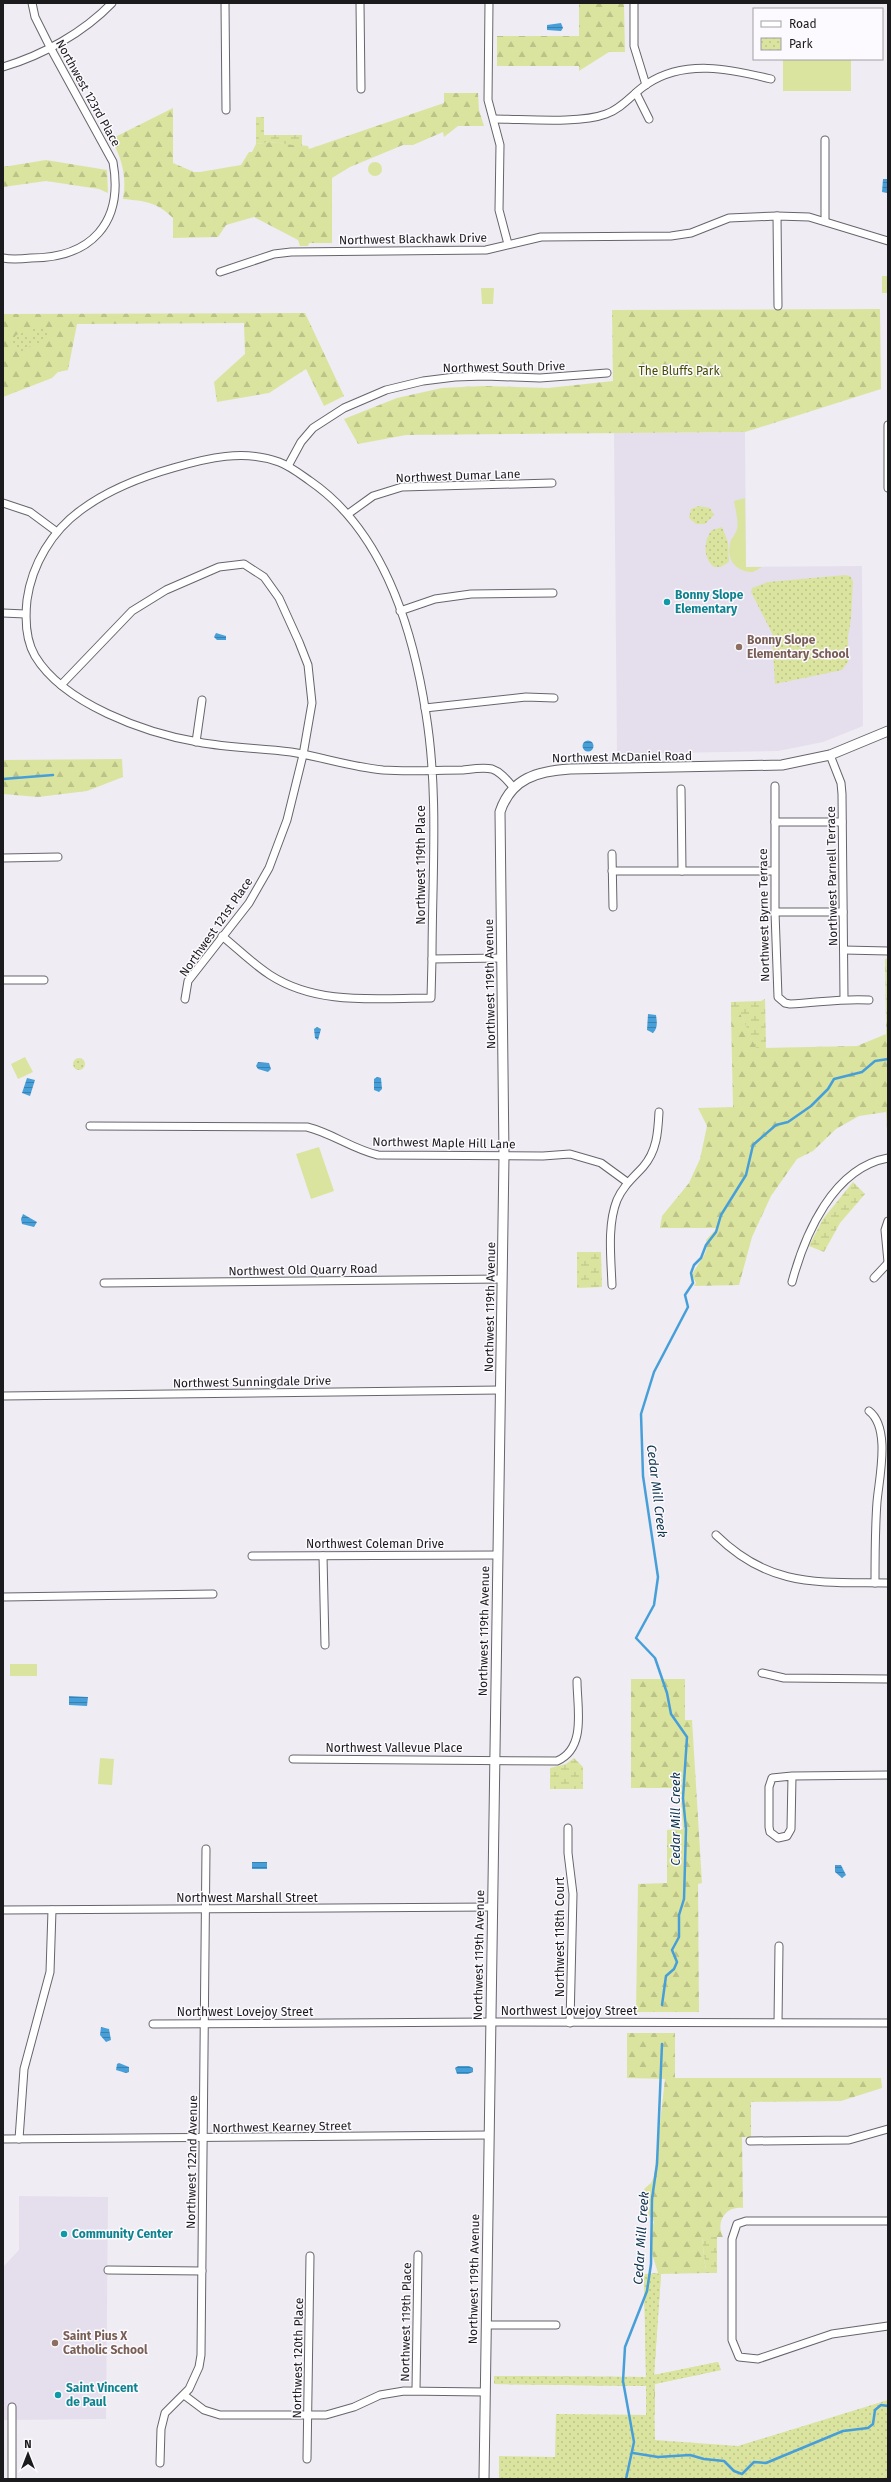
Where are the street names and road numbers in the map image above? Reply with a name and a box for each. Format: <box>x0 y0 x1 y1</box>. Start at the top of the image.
street label: Northwest 123rd Place <box>53 37 123 149</box>
street label: Northwest Blackhawk Drive <box>339 231 487 247</box>
street label: Northwest South Drive <box>443 359 565 375</box>
street label: Northwest Dumar Lane <box>395 467 521 485</box>
street label: Northwest McDaniel Road <box>552 749 692 765</box>
street label: Northwest 119th Place <box>414 805 428 925</box>
street label: Northwest Parnell Terrace <box>824 806 840 946</box>
street label: Northwest Byrne Terrace <box>756 848 772 982</box>
street label: Northwest 121st Place <box>177 875 255 979</box>
street label: Northwest 119th Avenue <box>482 919 498 1049</box>
street label: Northwest Maple Hill Lane <box>372 1135 516 1151</box>
street label: Northwest 119th Avenue <box>482 1242 498 1372</box>
street label: Northwest Old Quarry Road <box>228 1262 378 1278</box>
street label: Northwest Sunningdale Drive <box>173 1374 331 1390</box>
street label: Northwest Coleman Drive <box>306 1537 444 1551</box>
street label: Northwest 119th Avenue <box>476 1566 492 1696</box>
street label: Northwest Vallevue Place <box>325 1741 463 1755</box>
street label: Northwest 118th Court <box>553 1876 567 1997</box>
street label: Northwest 119th Avenue <box>471 1890 487 2020</box>
street label: Northwest Marshall Street <box>176 1891 318 1905</box>
street label: Northwest Lovejoy Street <box>501 2004 638 2018</box>
street label: Northwest Lovejoy Street <box>177 2005 314 2019</box>
street label: Northwest 122nd Avenue <box>184 2095 200 2229</box>
street label: Northwest Kearney Street <box>212 2119 352 2135</box>
street label: Northwest 119th Avenue <box>466 2214 482 2344</box>
street label: Northwest 119th Place <box>398 2262 414 2382</box>
street label: Northwest 120th Place <box>290 2298 306 2418</box>

